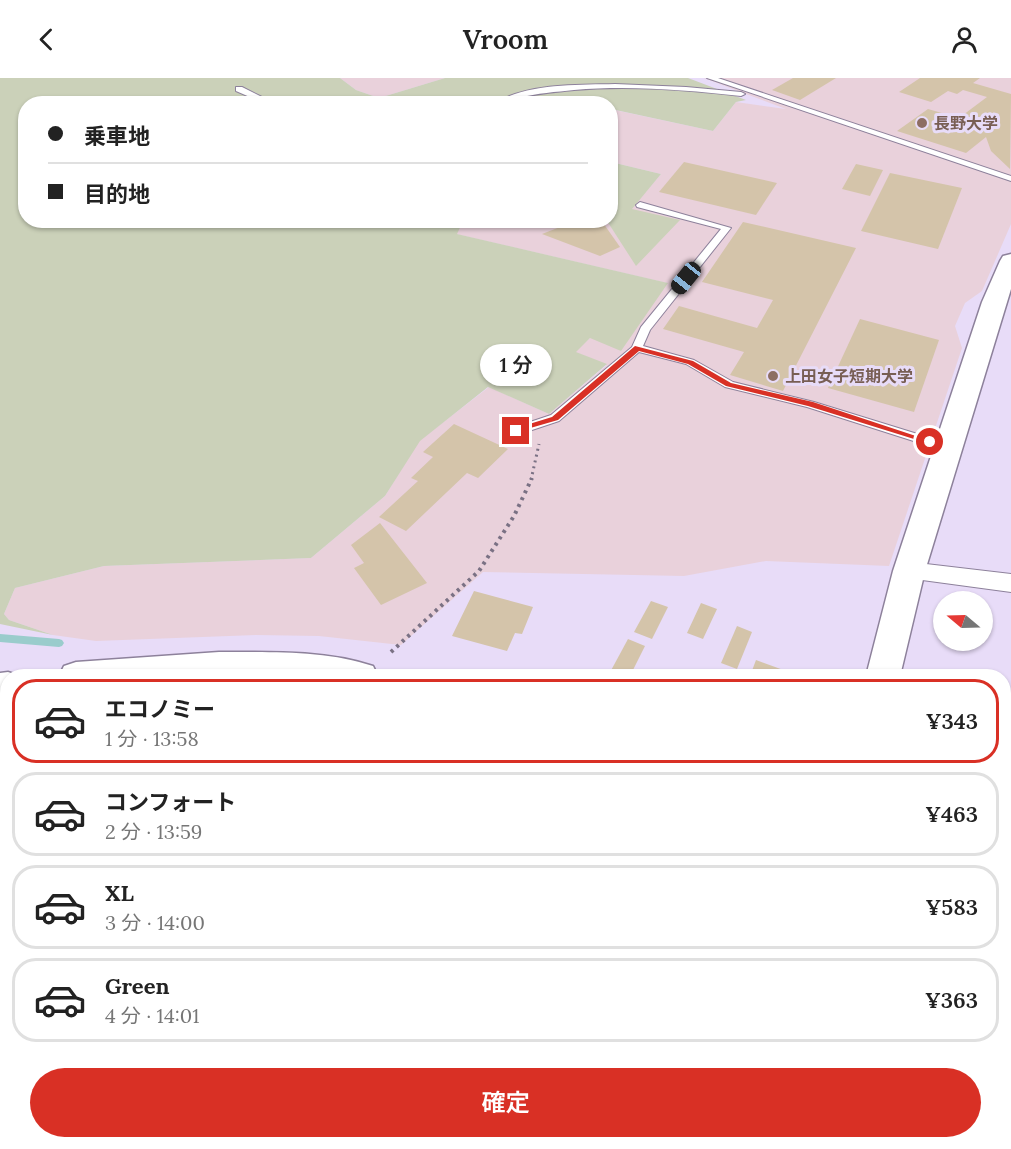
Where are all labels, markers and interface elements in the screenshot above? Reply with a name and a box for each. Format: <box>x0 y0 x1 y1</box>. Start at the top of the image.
text: Vroom <box>463 22 548 56</box>
icon: back <box>30 23 63 56</box>
icon: person <box>948 23 981 56</box>
place label: 長野大学 <box>934 113 998 133</box>
marker: 長野大学 <box>915 116 929 130</box>
text: 乗車地 <box>84 122 150 150</box>
text: 目的地 <box>84 180 150 208</box>
car <box>668 258 704 298</box>
callout: 1 分 <box>480 344 552 386</box>
text: 1 分 <box>499 352 533 377</box>
place label: 上田女子短期大学 <box>785 366 913 386</box>
marker: 上田女子短期大学 <box>766 369 780 383</box>
route end <box>502 417 529 444</box>
route start <box>916 428 943 455</box>
north arrow <box>933 591 993 651</box>
map controls <box>933 591 993 651</box>
icon: car <box>33 694 87 748</box>
text: エコノミー <box>105 695 215 723</box>
text: ¥343 <box>926 707 978 735</box>
text: 1 分 · 13:58 <box>105 726 199 751</box>
icon: car <box>33 787 87 841</box>
text: コンフォート <box>105 788 236 816</box>
text: ¥463 <box>925 800 978 828</box>
text: 2 分 · 13:59 <box>105 819 202 844</box>
text: XL <box>105 879 134 907</box>
icon: car <box>33 880 87 934</box>
text: ¥583 <box>926 893 978 921</box>
text: 3 分 · 14:00 <box>105 910 205 935</box>
text: Green <box>105 972 170 1000</box>
icon: car <box>33 973 87 1027</box>
text: ¥363 <box>925 986 978 1014</box>
text: 4 分 · 14:01 <box>105 1003 199 1028</box>
button: 確定 <box>30 1068 981 1137</box>

